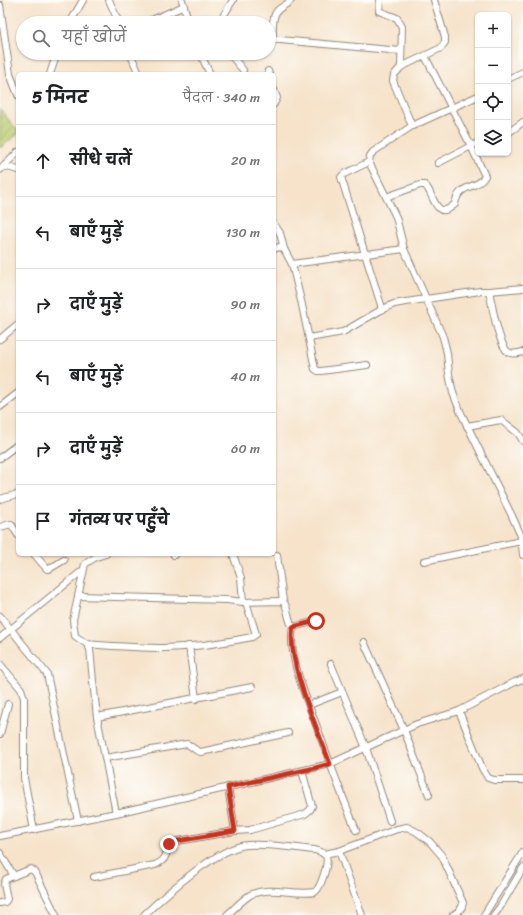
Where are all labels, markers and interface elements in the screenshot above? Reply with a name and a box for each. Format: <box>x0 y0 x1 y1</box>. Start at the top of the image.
map controls <box>475 12 511 156</box>
button: + <box>475 12 511 48</box>
search box <box>16 16 276 60</box>
text: यहाँ खोजें <box>62 24 127 50</box>
icon: search <box>30 27 52 49</box>
button: − <box>475 48 511 84</box>
text: 5 मिनट <box>32 82 88 112</box>
button: locate <box>475 84 511 120</box>
text: पैदल · 340 m <box>183 86 260 109</box>
button: layers <box>475 120 511 156</box>
text: सीधे चलें <box>70 147 131 173</box>
text: 20 m <box>231 149 260 172</box>
icon: ahead <box>32 150 54 172</box>
text: बाएँ मुड़ें <box>70 219 123 245</box>
text: 130 m <box>226 221 260 244</box>
icon: left <box>32 222 54 244</box>
text: दाएँ मुड़ें <box>70 291 122 317</box>
text: 90 m <box>230 293 260 316</box>
icon: right <box>32 294 54 316</box>
text: बाएँ मुड़ें <box>70 363 123 389</box>
text: 40 m <box>230 365 260 388</box>
icon: left <box>32 366 54 388</box>
text: दाएँ मुड़ें <box>70 435 122 461</box>
text: 60 m <box>231 437 260 460</box>
icon: right <box>32 438 54 460</box>
text: गंतव्य पर पहुँचे <box>70 507 169 533</box>
icon: arrive <box>32 510 54 532</box>
route start <box>307 612 325 630</box>
route end <box>160 835 178 853</box>

